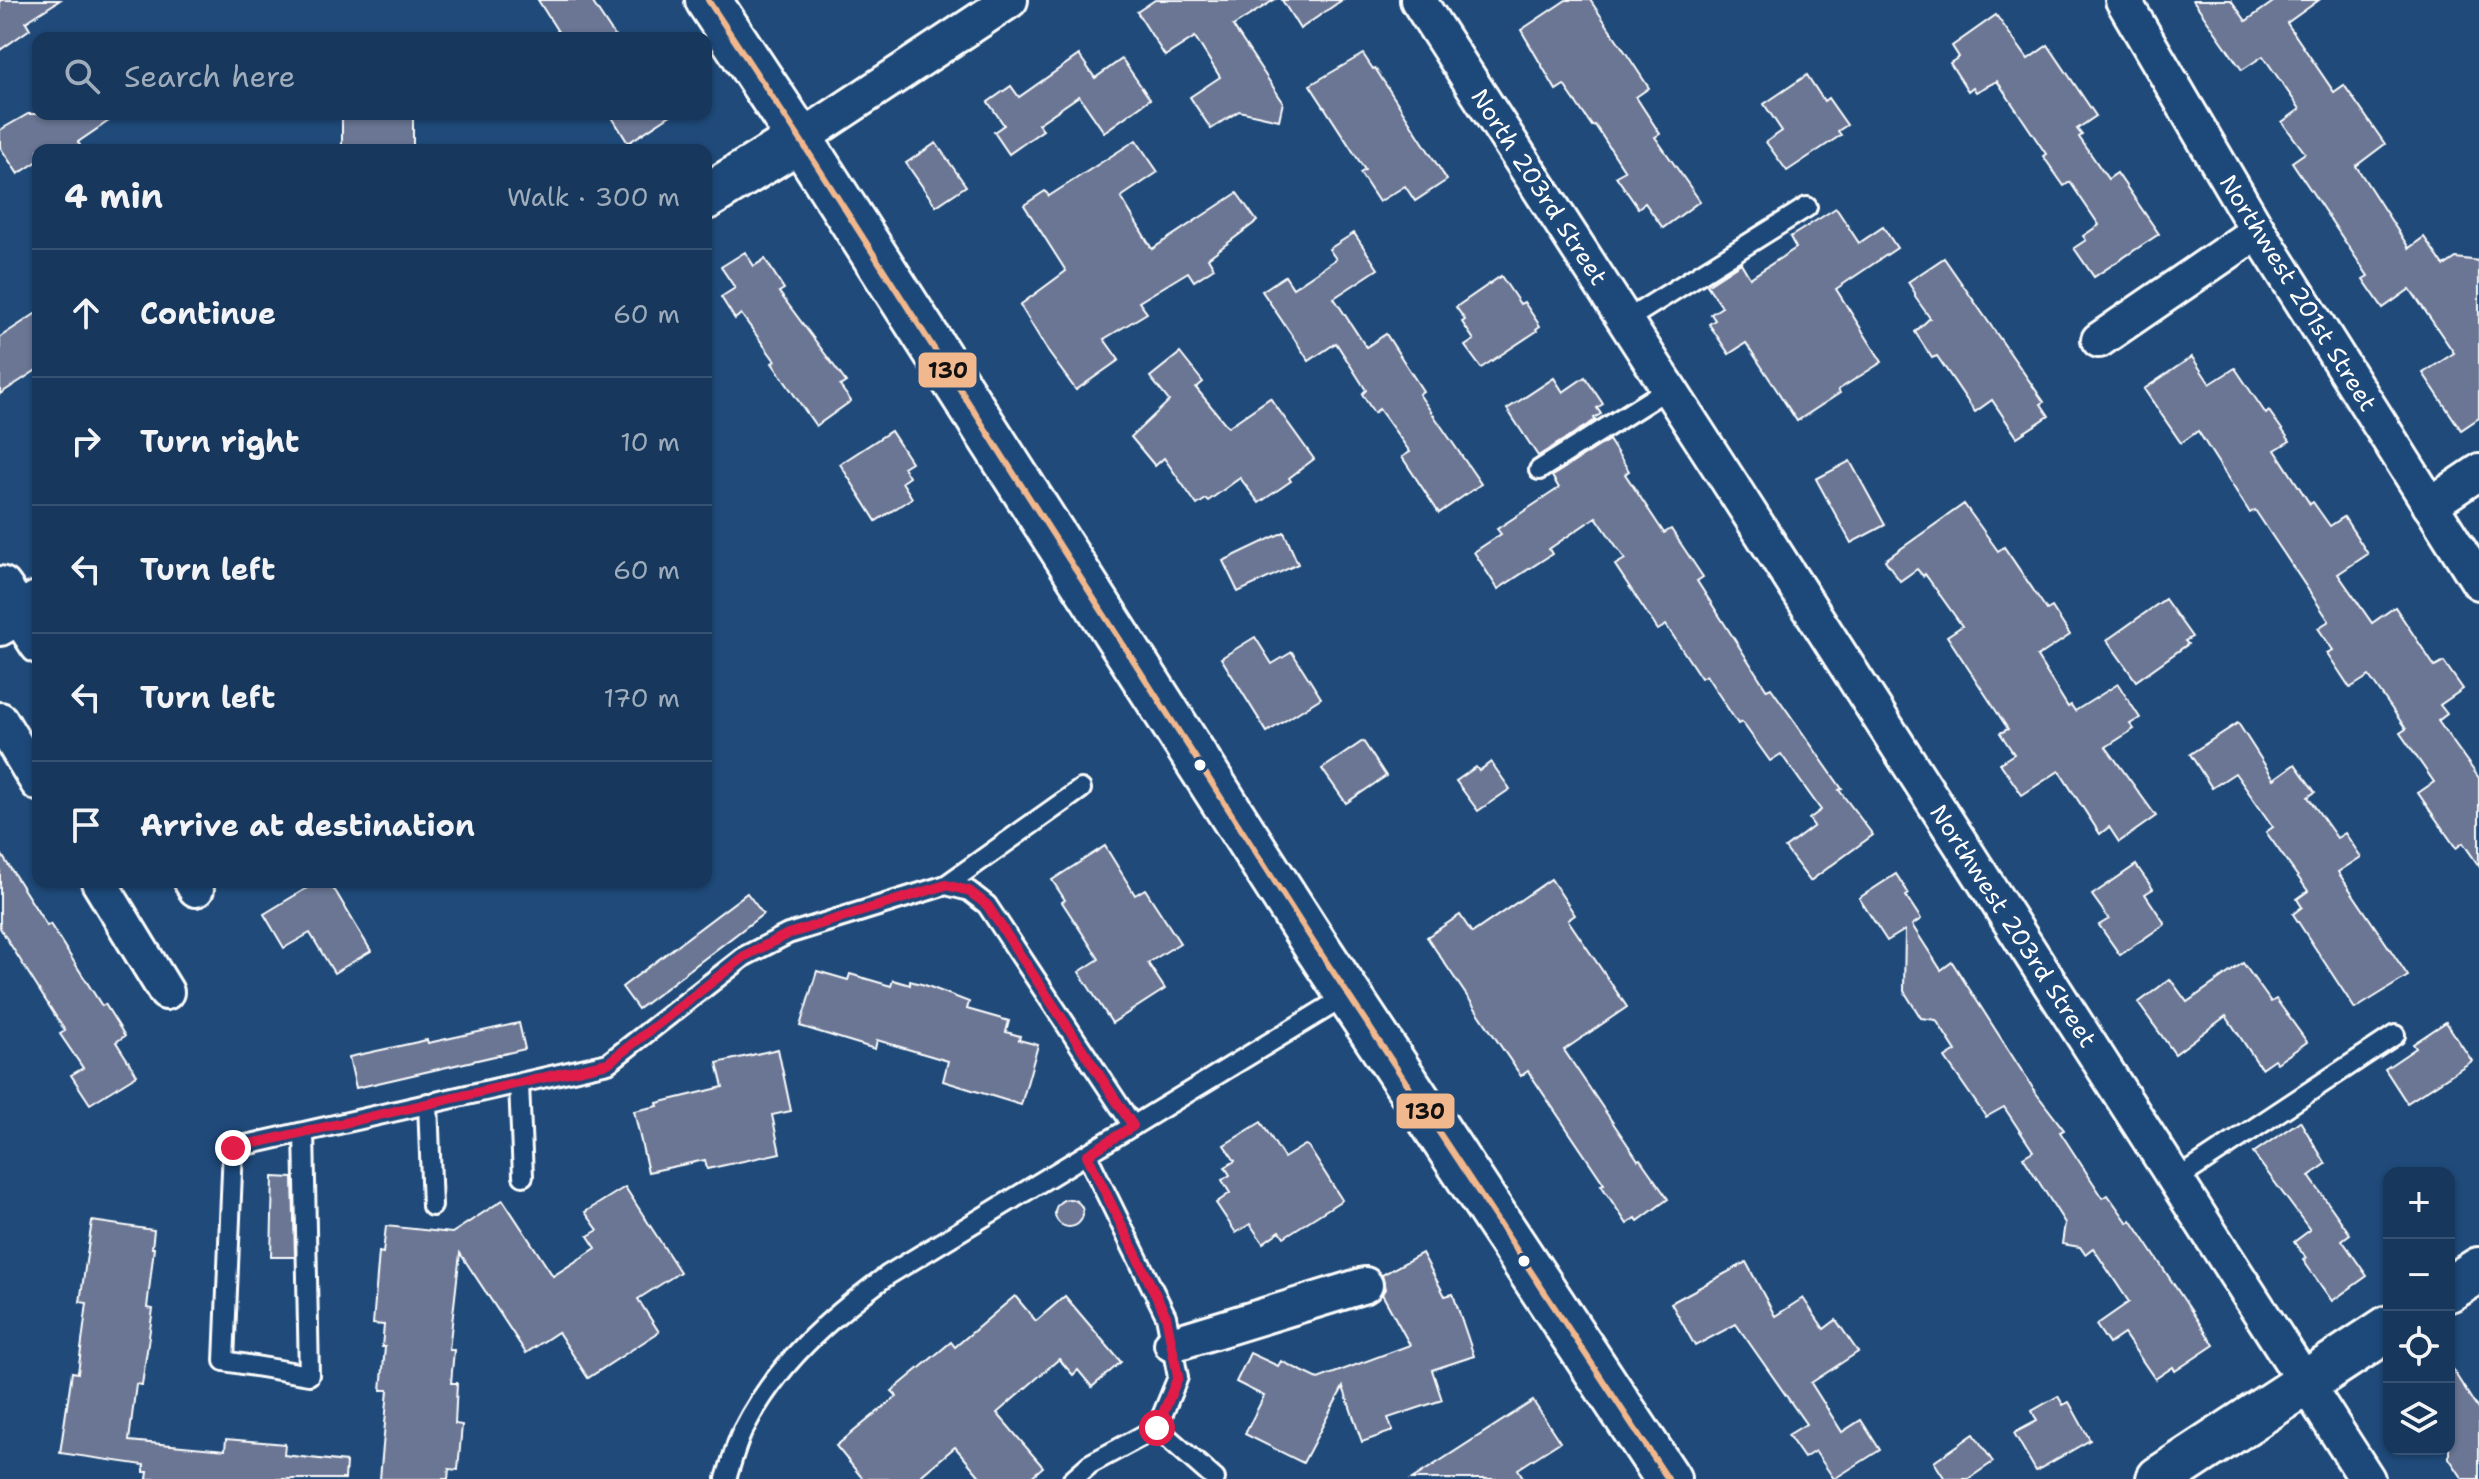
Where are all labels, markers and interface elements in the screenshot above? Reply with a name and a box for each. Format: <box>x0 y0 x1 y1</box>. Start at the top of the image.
search box <box>32 32 712 120</box>
icon: search <box>60 54 104 98</box>
text: Search here <box>124 56 295 97</box>
street label: North 203rd Street <box>1463 83 1615 291</box>
street label: Northwest 201st Street <box>2212 169 2384 417</box>
text: 4 min <box>64 173 163 219</box>
text: Walk · 300 m <box>507 179 680 214</box>
icon: ahead <box>64 291 108 335</box>
text: Continue <box>140 293 276 334</box>
text: 60 m <box>613 296 680 331</box>
line badge: 130 <box>917 351 978 389</box>
text: 130 <box>928 356 968 385</box>
icon: right <box>64 419 108 463</box>
text: Turn right <box>140 421 299 462</box>
text: 10 m <box>620 424 680 459</box>
icon: left <box>64 547 108 591</box>
text: Turn left <box>140 549 275 590</box>
text: 60 m <box>613 552 680 587</box>
icon: left <box>64 675 108 719</box>
text: Turn left <box>140 677 275 718</box>
text: 170 m <box>603 680 680 715</box>
unlabelled marker <box>1192 757 1208 773</box>
street label: Northwest 203rd Street <box>1922 798 2104 1054</box>
icon: arrive <box>64 803 108 847</box>
text: Arrive at destination <box>140 805 475 846</box>
line badge: 130 <box>1395 1092 1456 1130</box>
text: 130 <box>1405 1097 1445 1126</box>
route end <box>215 1130 251 1166</box>
map controls <box>2383 1167 2455 1455</box>
button: + <box>2383 1167 2455 1239</box>
button: − <box>2383 1239 2455 1311</box>
unlabelled marker <box>1516 1253 1532 1269</box>
button: locate <box>2383 1311 2455 1383</box>
button: layers <box>2383 1383 2455 1455</box>
route start <box>1139 1410 1175 1446</box>

